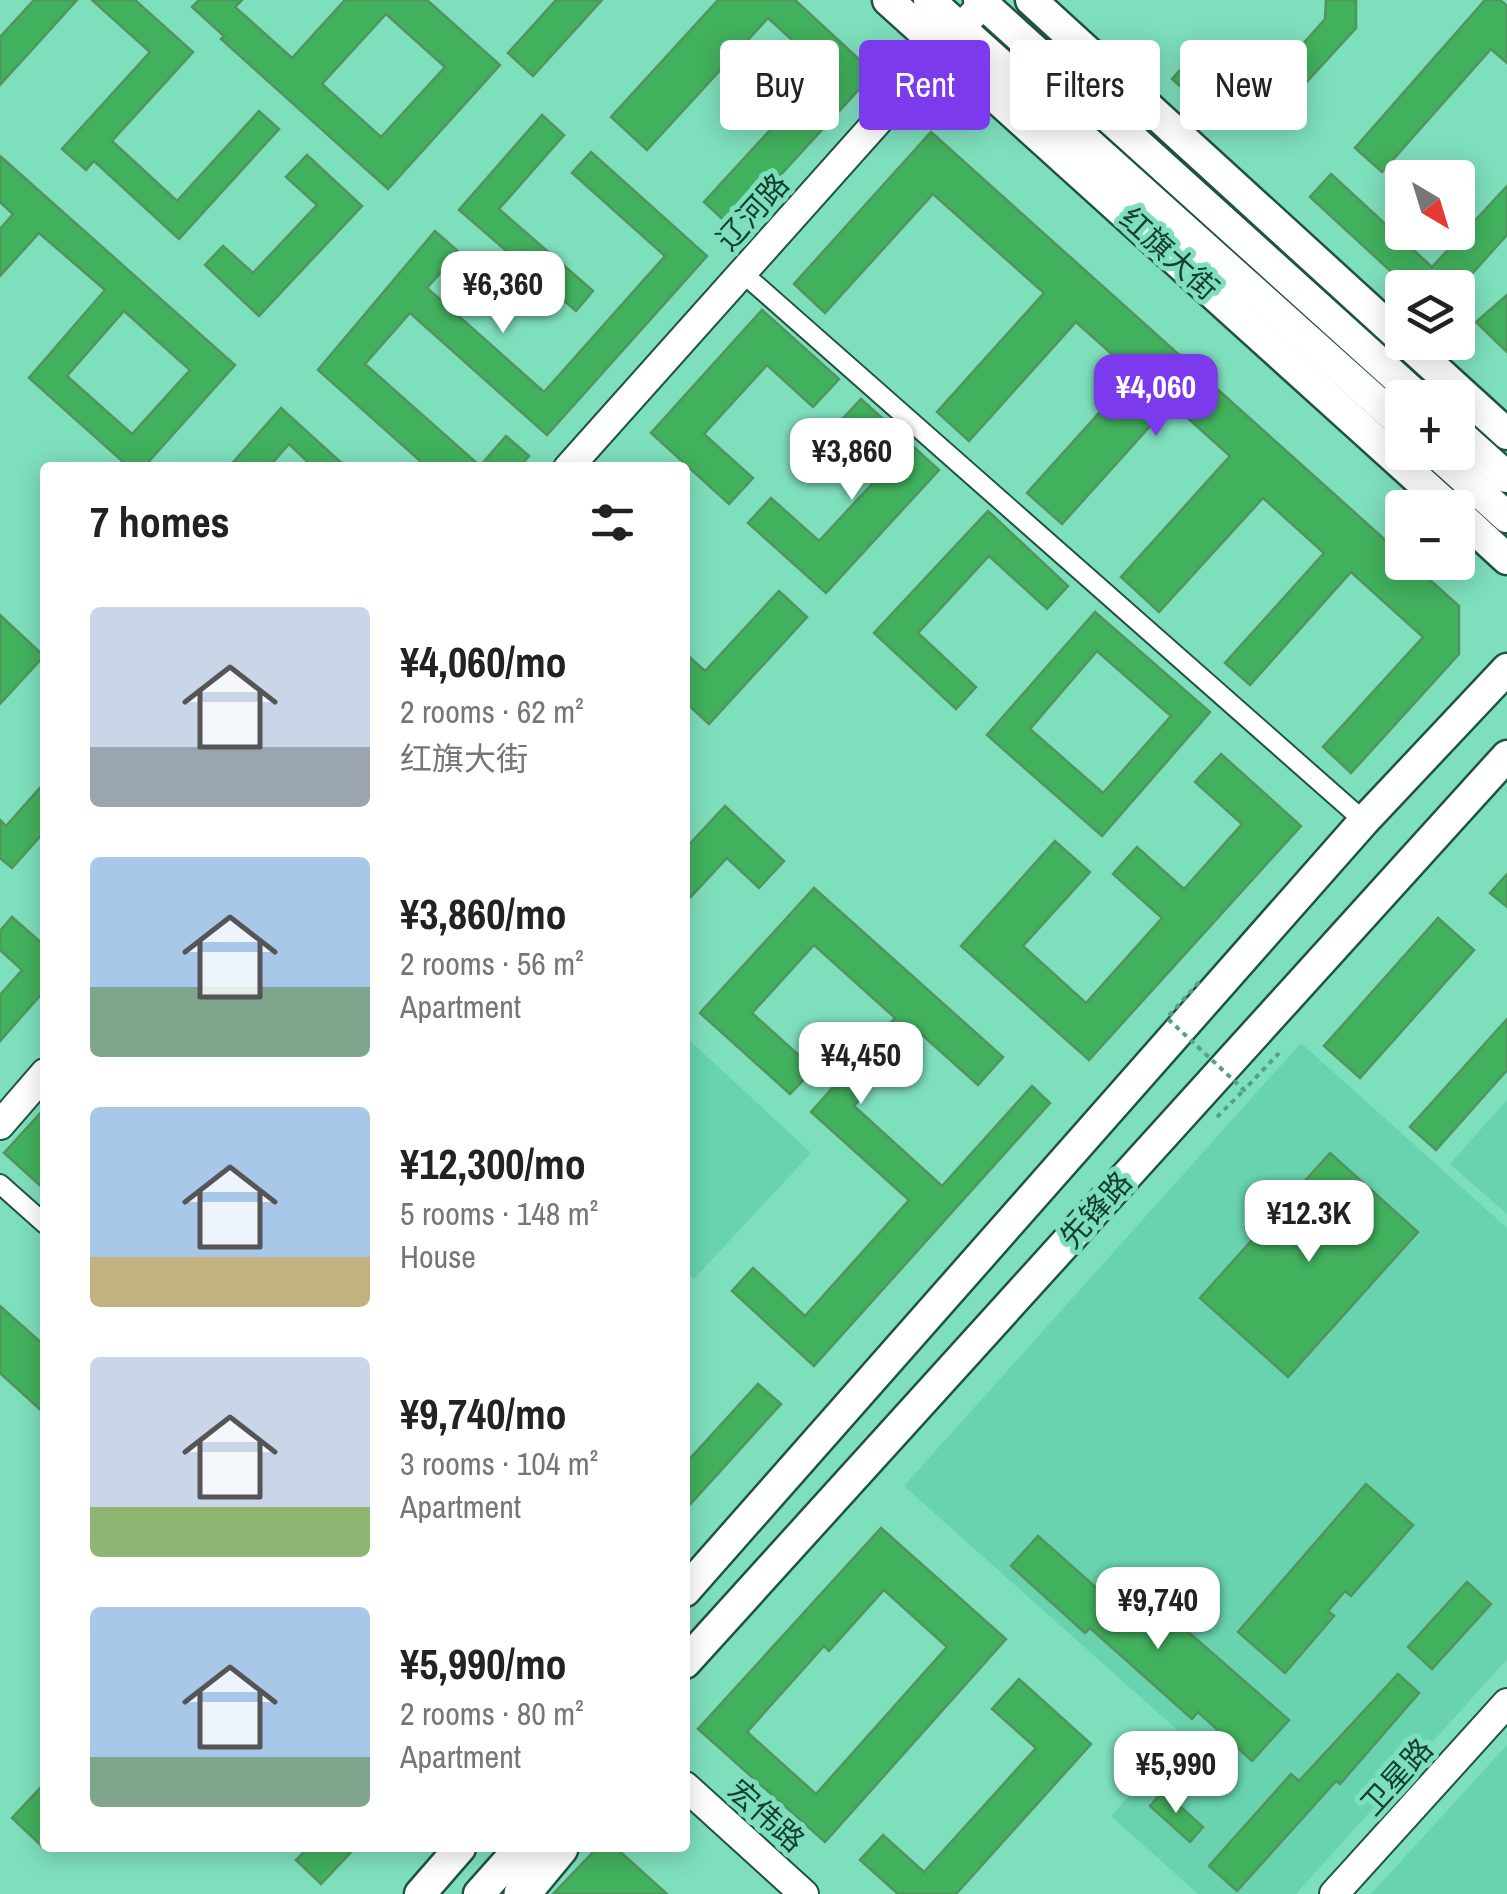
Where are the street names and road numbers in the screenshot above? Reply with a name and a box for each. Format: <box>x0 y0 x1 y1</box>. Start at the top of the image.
street label: 辽河路 <box>707 165 797 258</box>
street label: 红旗大街 <box>1112 198 1228 308</box>
street label: 先锋路 <box>1050 1163 1140 1256</box>
street label: 卫星路 <box>1351 1730 1441 1823</box>
street label: 宏伟路 <box>720 1770 813 1860</box>

